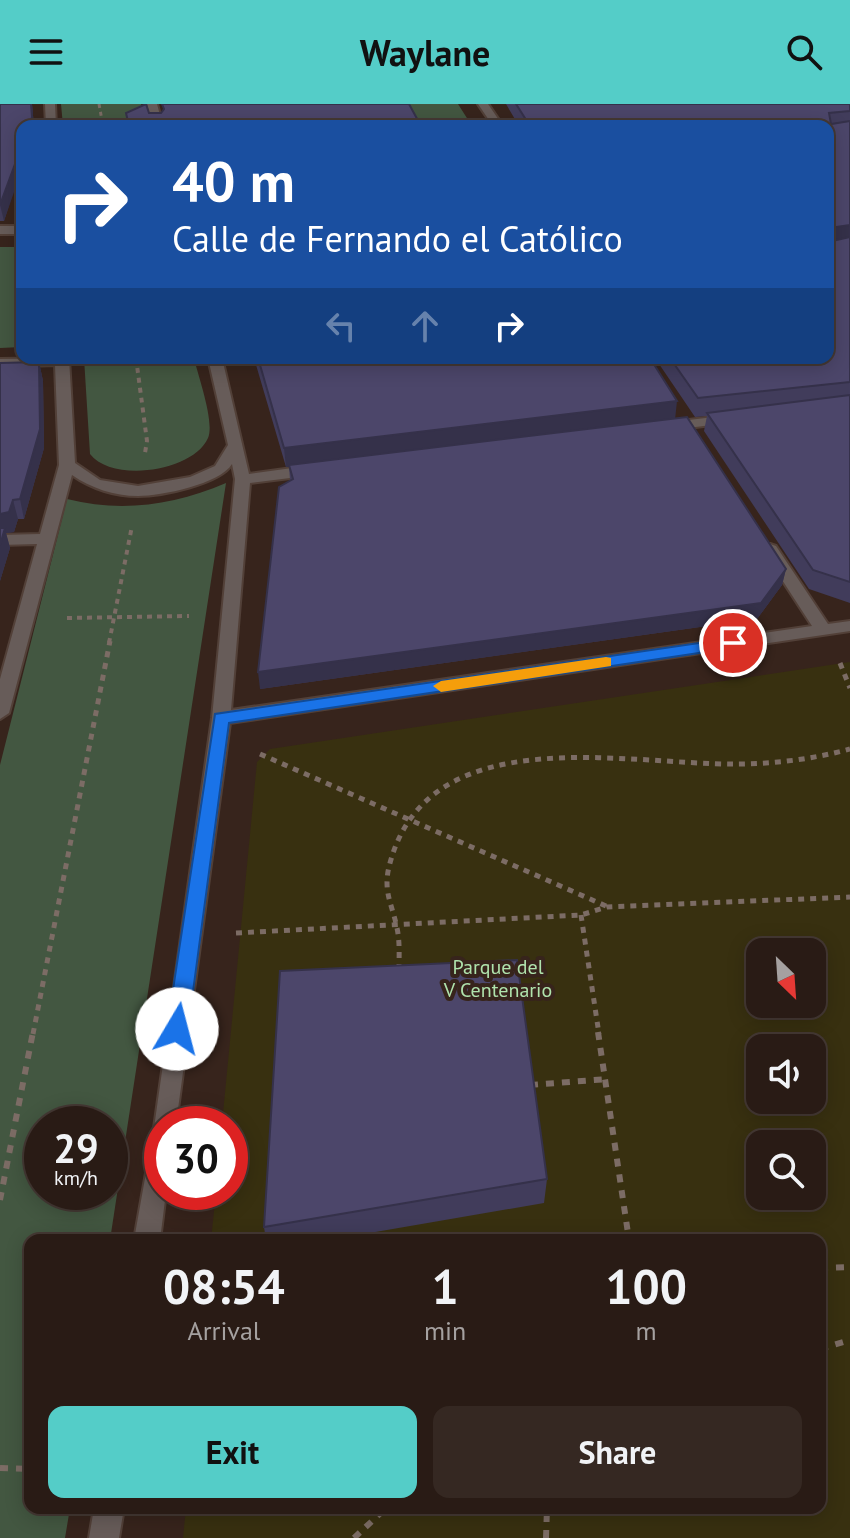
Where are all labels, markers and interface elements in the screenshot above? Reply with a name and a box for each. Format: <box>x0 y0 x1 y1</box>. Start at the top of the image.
text: Waylane <box>360 29 490 76</box>
icon: menu <box>24 30 68 74</box>
icon: search <box>782 30 826 74</box>
text: 40 m <box>172 145 295 217</box>
icon: right <box>40 152 144 256</box>
text: Calle de Fernando el Católico <box>172 215 623 262</box>
icon: left <box>319 304 363 348</box>
icon: ahead <box>403 304 447 348</box>
icon: right <box>487 304 531 348</box>
pin <box>699 609 767 677</box>
icon: arrive <box>711 621 755 665</box>
north arrow <box>746 938 826 1018</box>
map controls <box>746 938 826 1210</box>
park label: Parque del V Centenario <box>443 954 552 1003</box>
position arrow <box>135 987 219 1071</box>
button: sound <box>746 1034 826 1114</box>
speed limit sign: 30 <box>144 1106 248 1210</box>
text: 29 <box>53 1122 99 1174</box>
button: search <box>746 1130 826 1210</box>
text: km/h <box>54 1165 98 1191</box>
text: 08:54 <box>163 1255 285 1317</box>
text: 1 <box>431 1255 459 1317</box>
text: 100 <box>605 1255 687 1317</box>
text: Arrival <box>188 1314 260 1347</box>
text: min <box>424 1314 466 1347</box>
text: m <box>636 1314 657 1347</box>
button: Exit <box>48 1406 417 1498</box>
button: Share <box>433 1406 802 1498</box>

